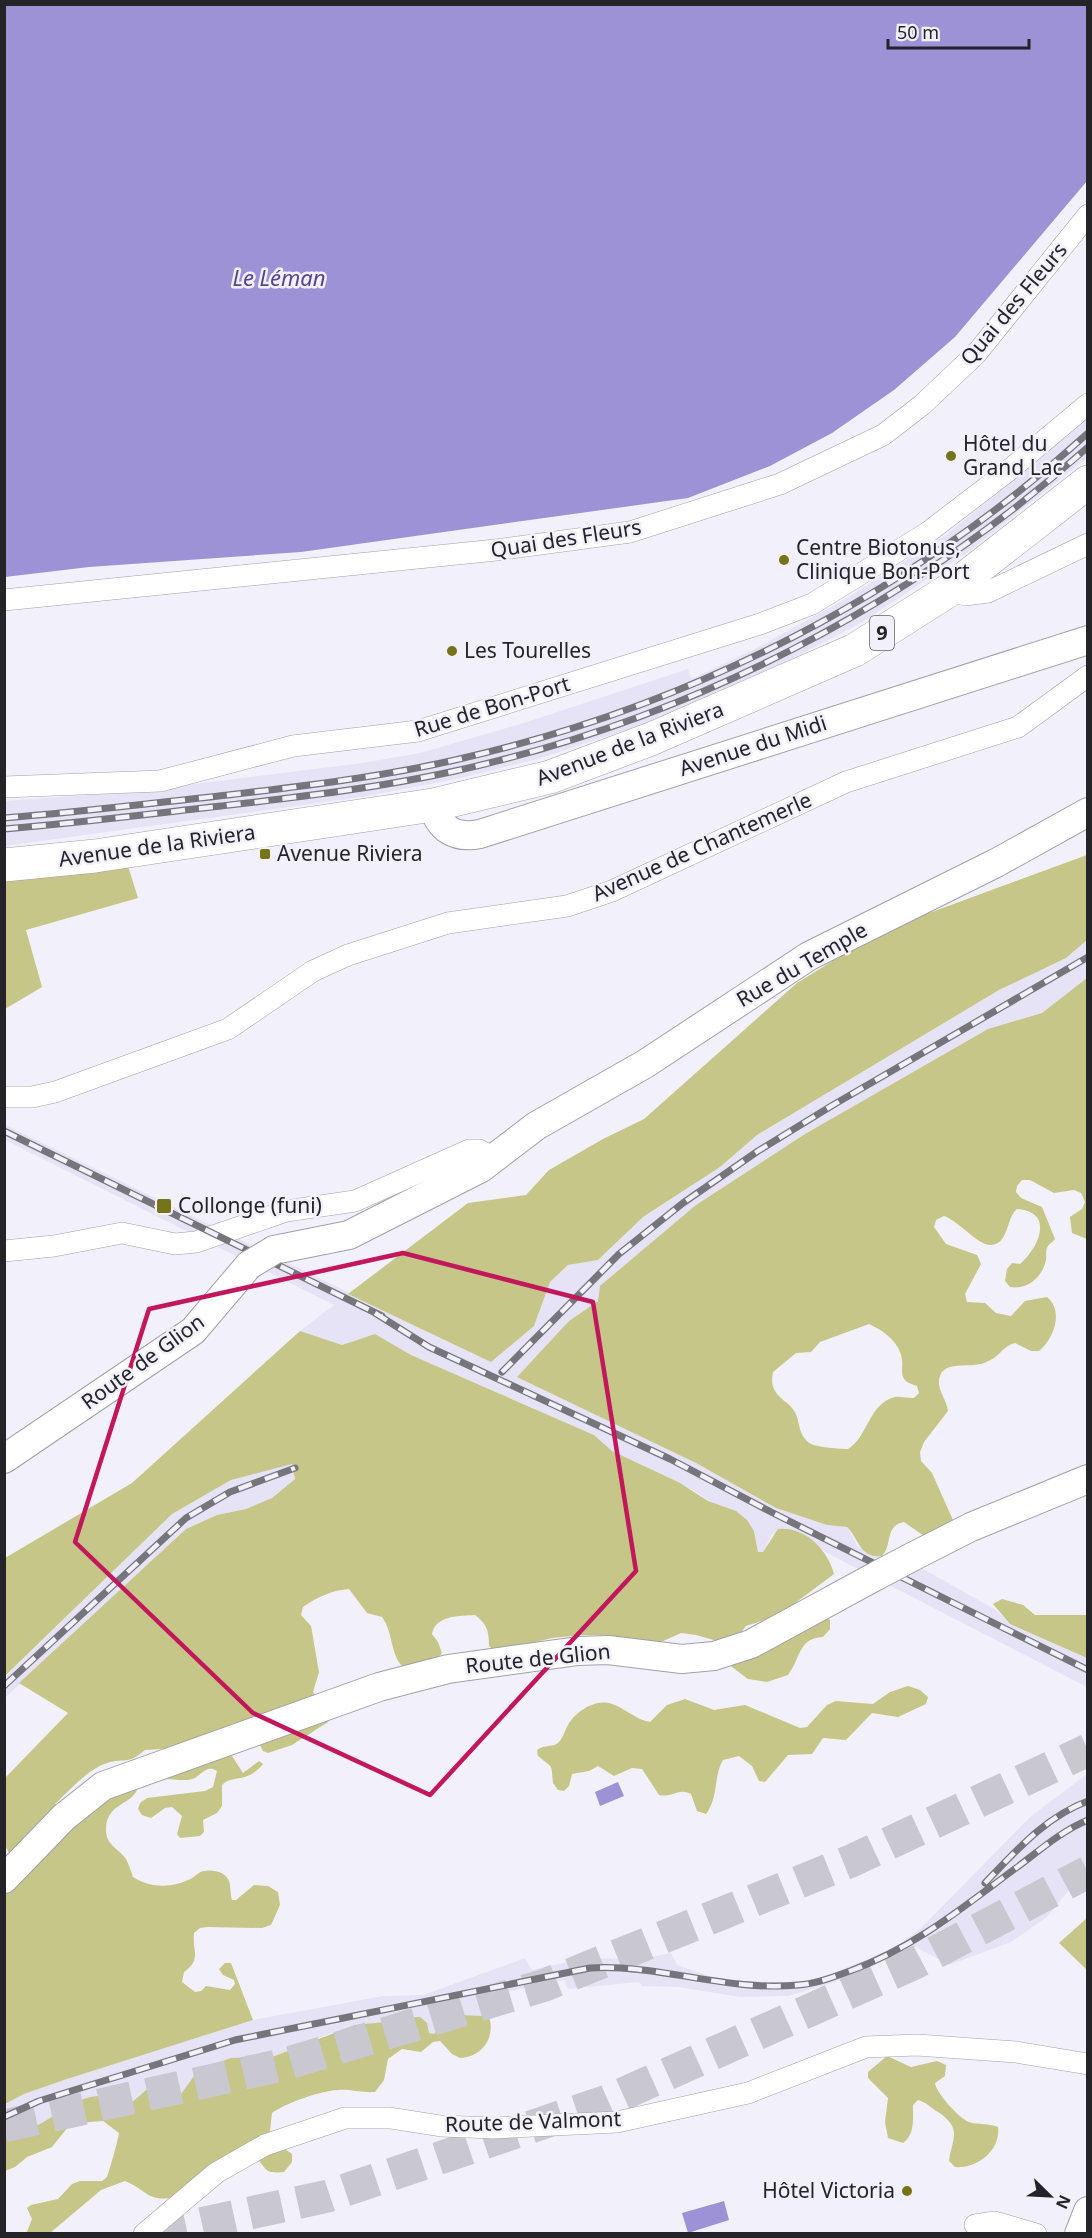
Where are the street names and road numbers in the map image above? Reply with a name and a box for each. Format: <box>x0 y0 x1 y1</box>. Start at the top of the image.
street label: Quai des Fleurs <box>954 236 1073 371</box>
street label: Quai des Fleurs <box>488 512 643 564</box>
road number: 9 <box>870 616 894 650</box>
street label: Rue de Bon-Port <box>410 669 573 743</box>
street label: Avenue de la Riviera <box>532 694 727 792</box>
street label: Avenue du Midi <box>675 708 830 782</box>
street label: Avenue de Chantemerle <box>588 785 816 907</box>
street label: Avenue de la Riviera <box>57 817 257 873</box>
street label: Rue du Temple <box>731 915 872 1013</box>
street label: Route de Glion <box>75 1307 210 1415</box>
street label: Route de Glion <box>464 1636 612 1680</box>
street label: Route de Valmont <box>444 2104 622 2138</box>

